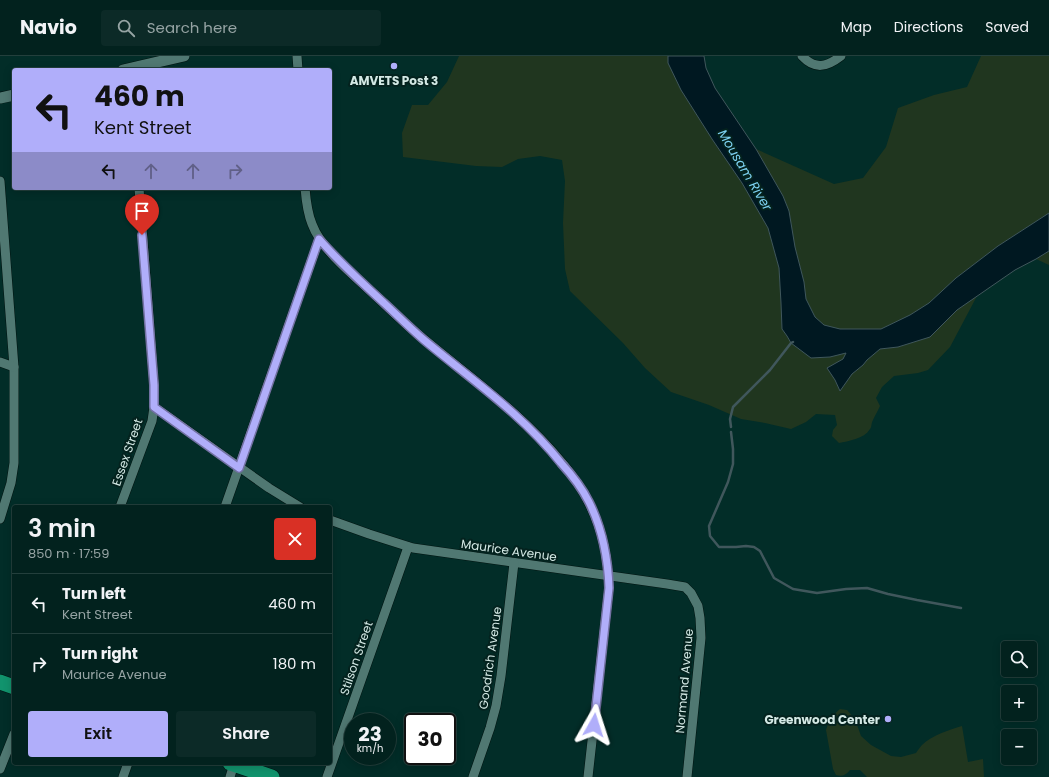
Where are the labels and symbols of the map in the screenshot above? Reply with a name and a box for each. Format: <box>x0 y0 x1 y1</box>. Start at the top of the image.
marker: AMVETS Post 3 <box>389 61 399 71</box>
place label: AMVETS Post 3 <box>350 72 438 89</box>
water label: Mousam River <box>713 126 777 215</box>
pin <box>125 194 159 235</box>
street label: Essex Street <box>108 416 146 488</box>
street label: Maurice Avenue <box>460 535 558 565</box>
street label: Goodrich Avenue <box>474 606 506 710</box>
street label: Stilson Street <box>335 619 377 697</box>
street label: Normand Avenue <box>671 628 697 734</box>
position arrow <box>573 704 615 746</box>
place label: Greenwood Center <box>764 711 880 728</box>
speed limit sign: 30 <box>404 713 456 765</box>
marker: Greenwood Center <box>883 714 893 724</box>

